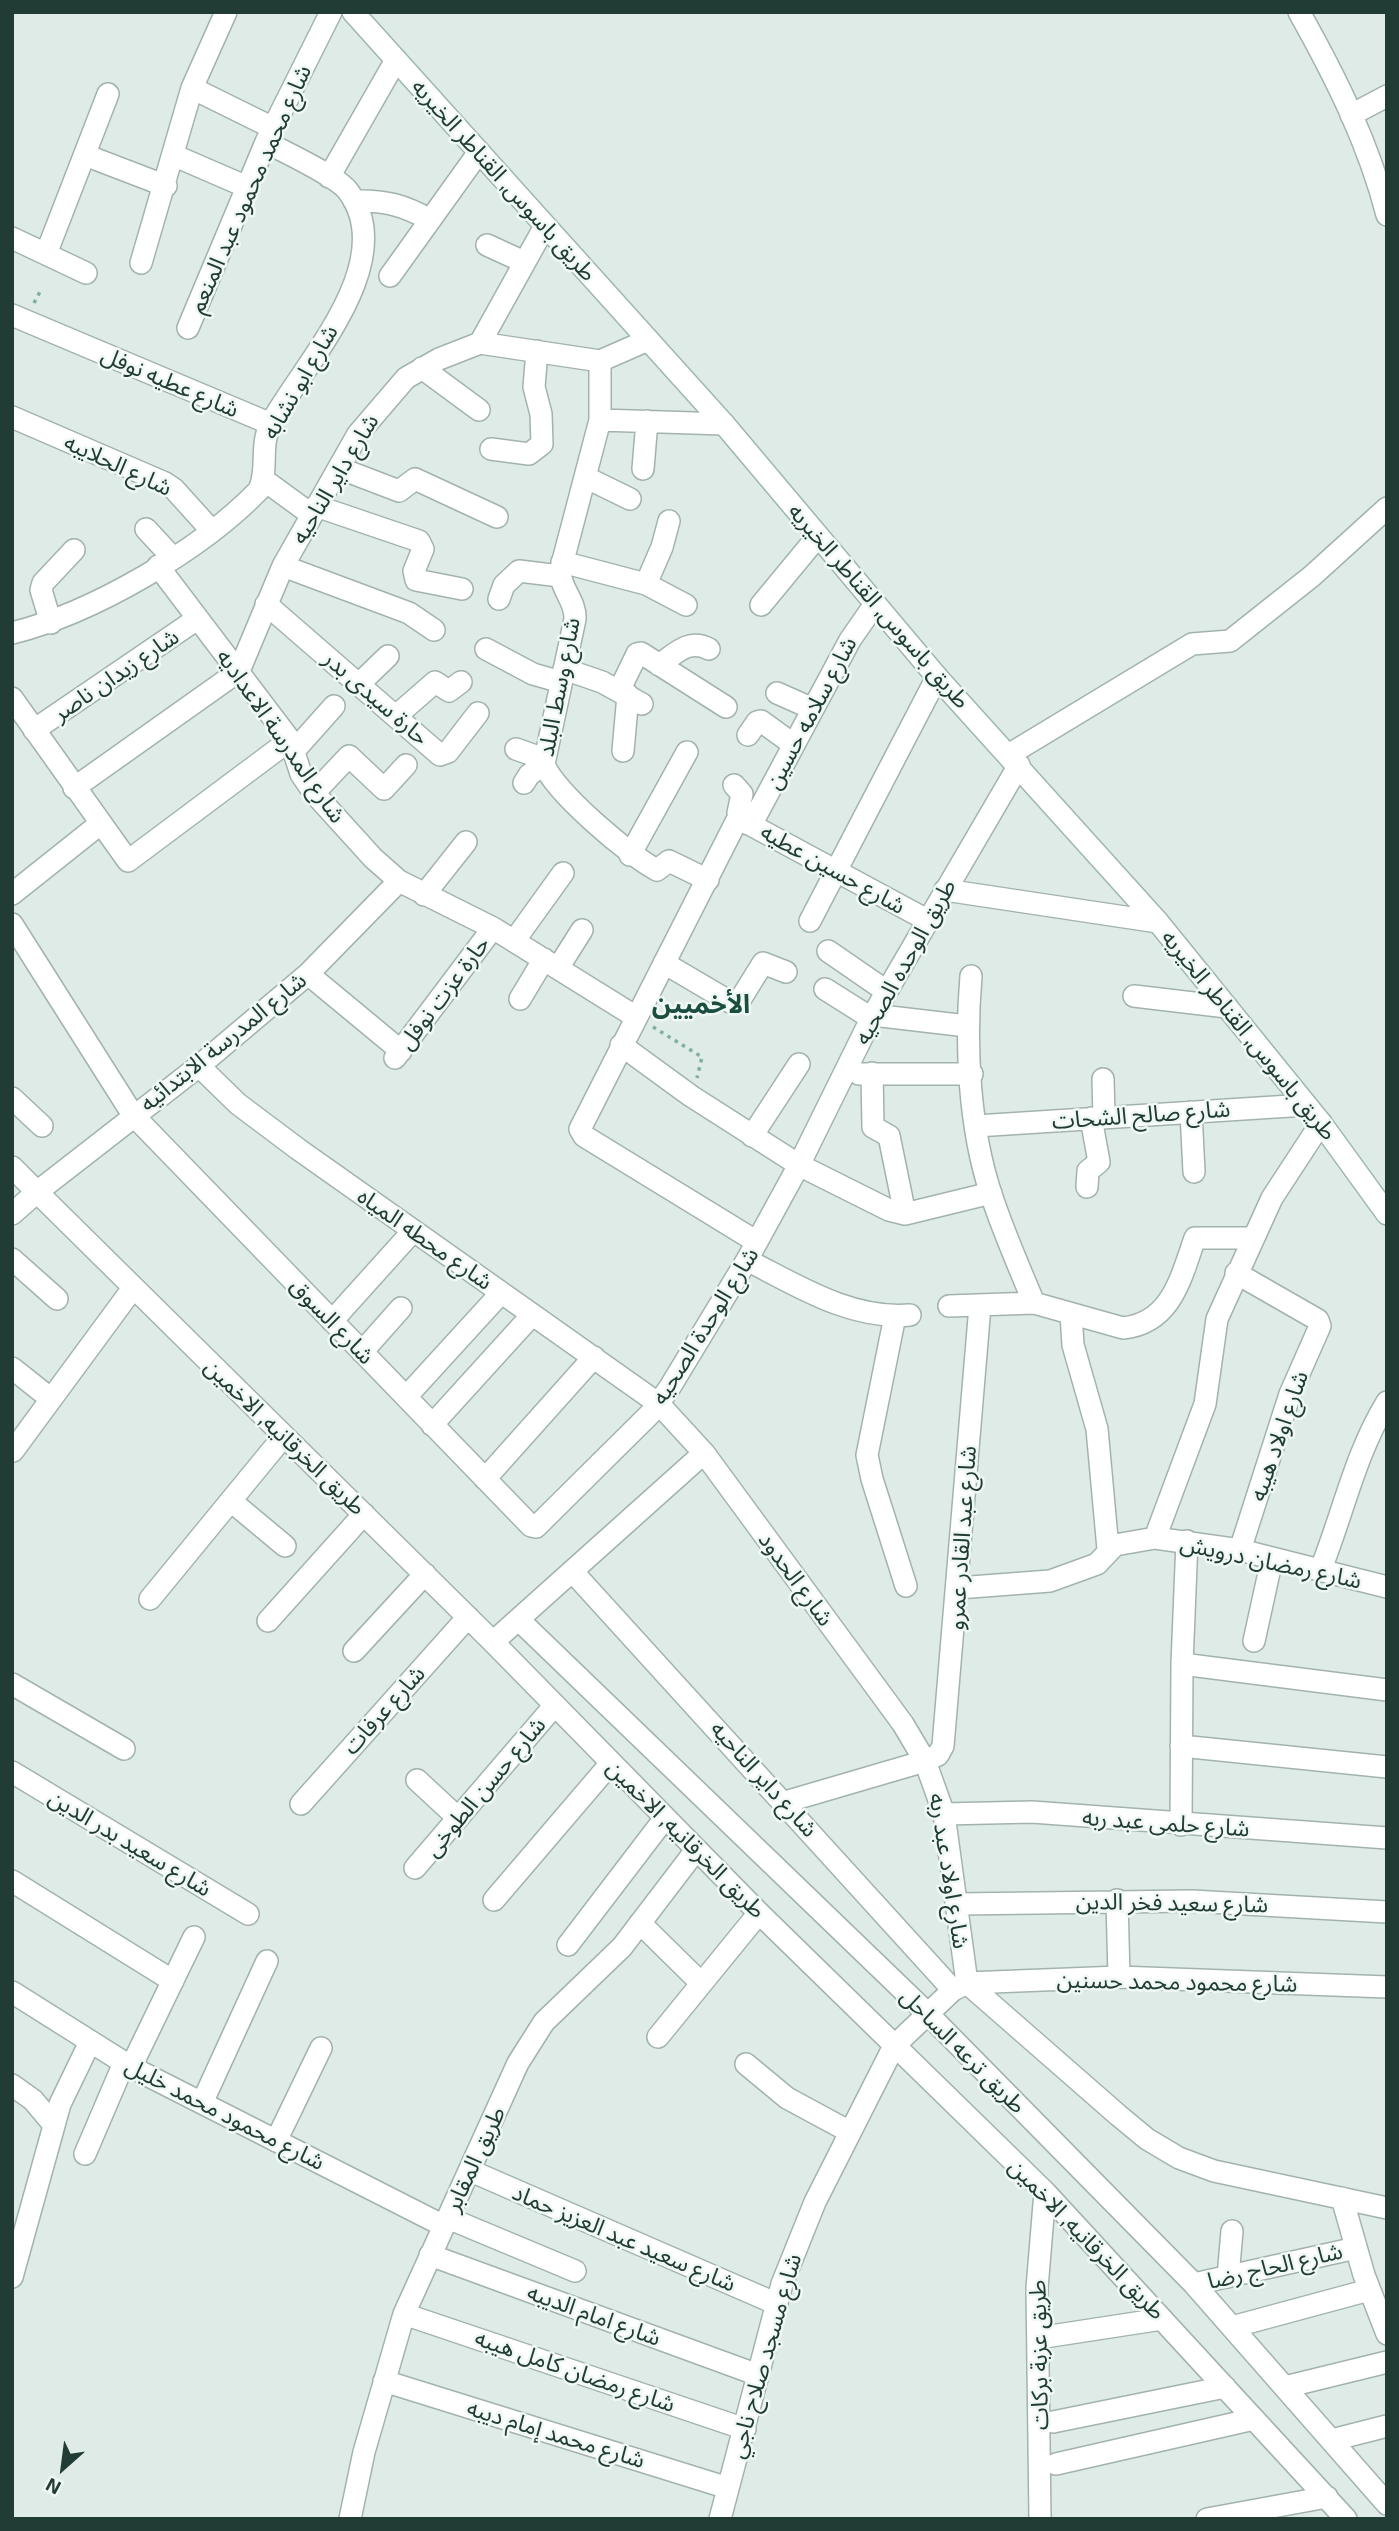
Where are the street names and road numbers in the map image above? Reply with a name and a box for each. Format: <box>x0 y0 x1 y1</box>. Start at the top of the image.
street label: شارع محمد محمود عبد المنعم <box>183 61 317 317</box>
street label: طريق باسوس, القناطر الخيريه <box>406 73 602 287</box>
street label: شارع ابو نشابه <box>256 320 344 444</box>
street label: شارع عطيه نوفل <box>97 341 243 423</box>
street label: شارع داير الناحيه <box>285 409 385 549</box>
street label: شارع الحلايبه <box>60 428 176 502</box>
street label: طريق باسوس, القناطر الخيريه <box>782 498 976 714</box>
street label: شارع وسط البلد <box>532 615 586 759</box>
street label: شارع زيدان ناصر <box>48 623 184 727</box>
street label: شارع سلامه حسين <box>759 632 863 794</box>
street label: شارع المدرسة الاعداديه <box>211 644 351 828</box>
street label: حارة سيدى بدر <box>318 645 434 751</box>
street label: شارع حسين عطيه <box>756 818 910 920</box>
street label: طريق الوحده الصحيه <box>848 874 962 1050</box>
street label: طريق باسوس, القناطر الخيريه <box>1156 924 1342 1146</box>
street label: حارة عزت نوفل <box>392 931 496 1055</box>
street label: شارع المدرسة الابتدائيه <box>134 966 312 1118</box>
street label: شارع صالح الشحات <box>1051 1095 1231 1135</box>
street label: شارع محطه المياه <box>352 1182 498 1296</box>
street label: شارع الوحدة الصحيه <box>646 1242 764 1410</box>
street label: شارع السوق <box>284 1272 380 1370</box>
street label: طريق الخرقانيه, الاخمين <box>199 1353 371 1521</box>
street label: شارع اولاد هيبه <box>1244 1367 1314 1505</box>
street label: شارع عبد القادر عمرو <box>942 1445 982 1631</box>
street label: شارع الحدود <box>753 1527 839 1631</box>
street label: شارع رمضان درويش <box>1178 1529 1364 1595</box>
street label: شارع عرفات <box>337 1660 431 1760</box>
street label: شارع حسن الطوخى <box>418 1711 552 1863</box>
street label: شارع داير الناحيه <box>705 1715 823 1843</box>
street label: طريق الخرقانيه, الاخمين <box>601 1754 771 1924</box>
street label: شارع سعيد بدر الدين <box>43 1783 217 1903</box>
street label: شارع اولاد عبد ربه <box>923 1791 975 1951</box>
street label: شارع حلمى عبد ربه <box>1081 1803 1251 1843</box>
street label: شارع سعيد فخر الدين <box>1076 1888 1268 1918</box>
street label: شارع محمود محمد حسنين <box>1056 1966 1298 1998</box>
street label: طريق ترعه الساحل <box>895 1983 1031 2119</box>
street label: شارع محمود محمد خليل <box>121 2052 329 2176</box>
street label: طريق المقابر <box>439 2102 511 2216</box>
street label: طريق الخرقانيه, الاخمين <box>1003 2153 1171 2325</box>
street label: شارع سعيد عبد العزيز حماد <box>508 2178 740 2298</box>
street label: شارع الحاج رضا <box>1205 2237 1345 2295</box>
street label: شارع مسجد صلاح ناجي <box>723 2251 807 2461</box>
street label: شارع امام الديبه <box>523 2278 665 2352</box>
street label: طريق عزبة بركات <box>1024 2280 1054 2430</box>
street label: شارع رمضان كامل هيبه <box>471 2324 679 2418</box>
street label: شارع محمد إمام ديبه <box>464 2394 648 2474</box>

